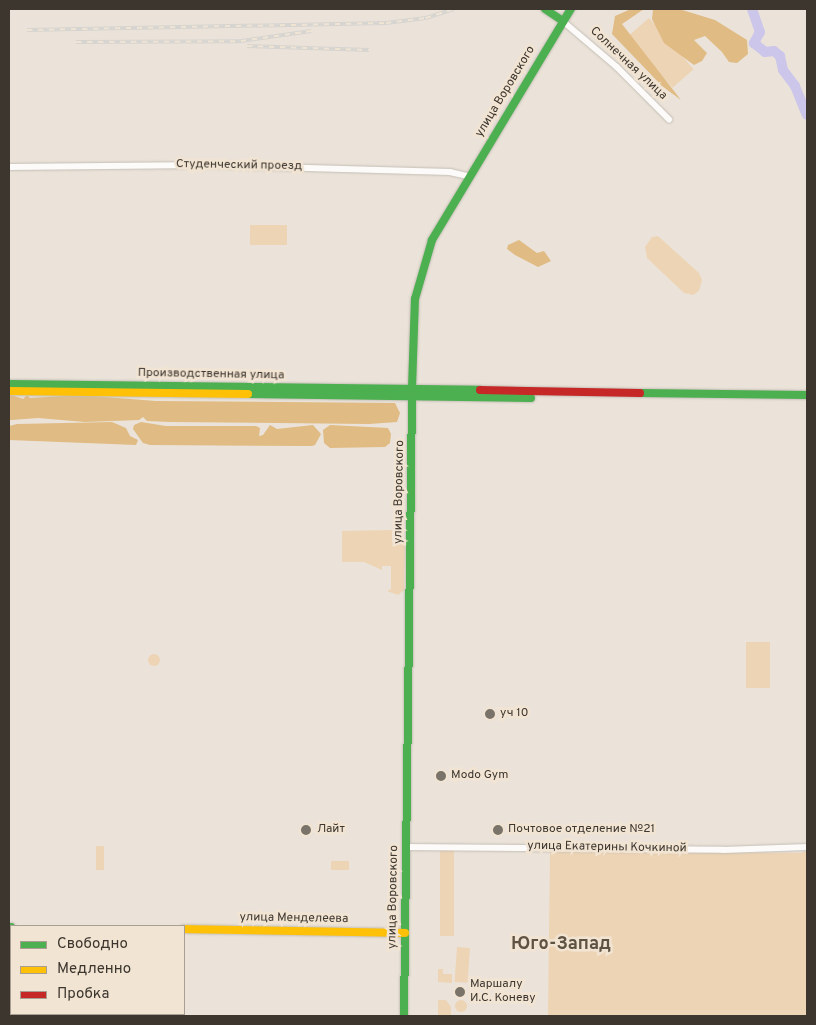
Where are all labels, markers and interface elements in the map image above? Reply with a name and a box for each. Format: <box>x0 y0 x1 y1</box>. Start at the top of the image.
street label: Солнечная улица <box>586 25 670 103</box>
street label: улица Воровского <box>473 44 539 140</box>
street label: Студенческий проезд <box>176 158 302 174</box>
street label: Производственная улица <box>138 367 284 383</box>
street label: улица Воровского <box>392 440 408 544</box>
place label: уч 10 <box>500 707 528 721</box>
marker: уч 10 <box>484 708 496 720</box>
place label: Modo Gym <box>451 769 508 783</box>
marker: Modo Gym <box>435 770 447 782</box>
marker: Лайт <box>299 823 313 837</box>
place label: Лайт <box>317 823 345 837</box>
place label: Почтовое отделение №21 <box>508 823 655 837</box>
marker: Почтовое отделение №21 <box>492 824 504 836</box>
street label: улица Екатерины Кочкиной <box>527 839 687 857</box>
street label: улица Воровского <box>386 845 402 949</box>
street label: улица Менделеева <box>239 911 349 927</box>
legend <box>10 925 185 1015</box>
district label: Юго-Запад <box>511 934 611 956</box>
text: Свободно <box>57 935 128 954</box>
text: Медленно <box>57 960 131 979</box>
place label: Маршалу И.С. Коневу <box>470 978 535 1006</box>
text: Пробка <box>57 985 109 1004</box>
marker: Маршалу И.С. Коневу <box>454 986 466 998</box>

